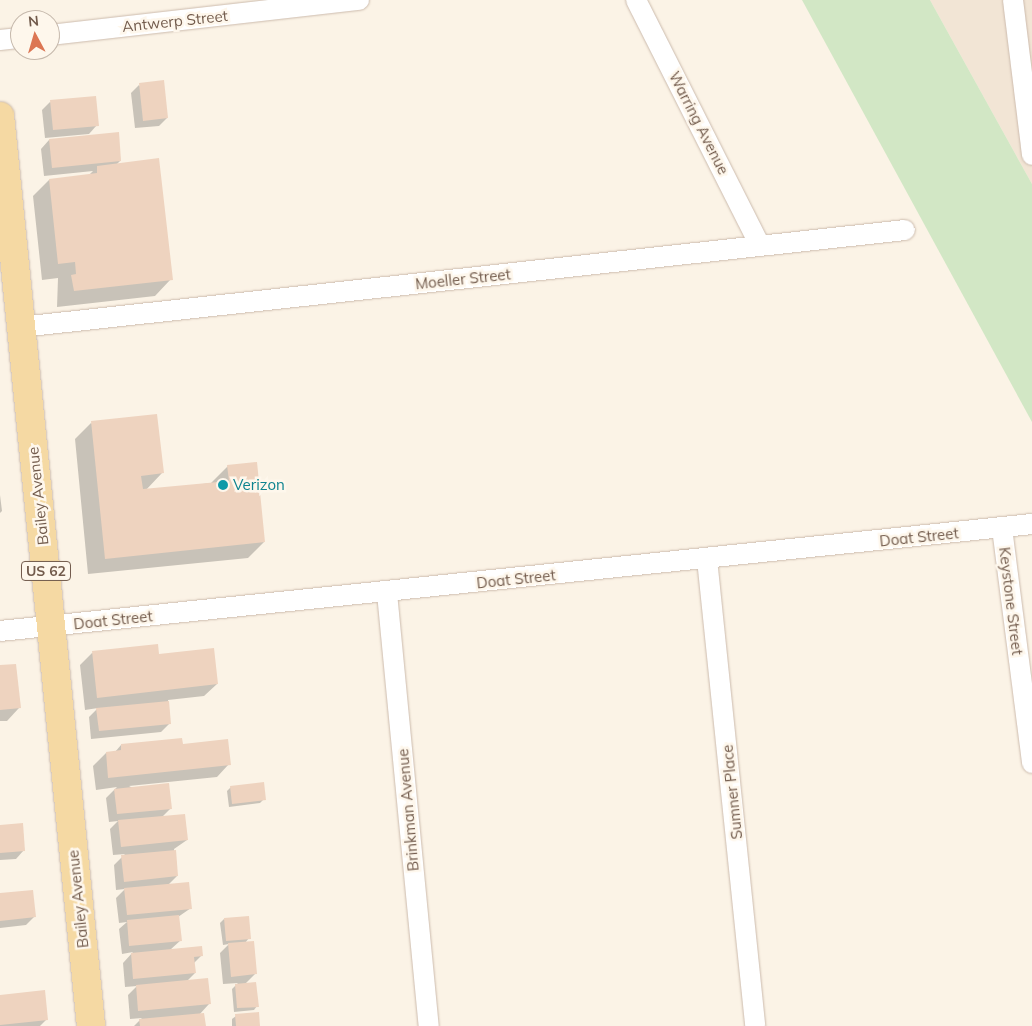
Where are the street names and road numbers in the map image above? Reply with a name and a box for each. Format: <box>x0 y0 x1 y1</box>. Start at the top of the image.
street label: Antwerp Street <box>121 7 229 35</box>
street label: Warring Avenue <box>665 68 733 178</box>
street label: Moeller Street <box>414 265 512 293</box>
street label: Bailey Avenue <box>24 446 52 546</box>
street label: Doat Street <box>879 524 959 550</box>
street label: Keystone Street <box>995 546 1027 656</box>
road number: US 62 <box>20 560 72 582</box>
street label: Doat Street <box>476 566 556 592</box>
street label: Doat Street <box>73 607 153 633</box>
street label: Sumner Place <box>718 744 746 840</box>
street label: Brinkman Avenue <box>394 748 422 872</box>
street label: Bailey Avenue <box>64 849 92 949</box>

